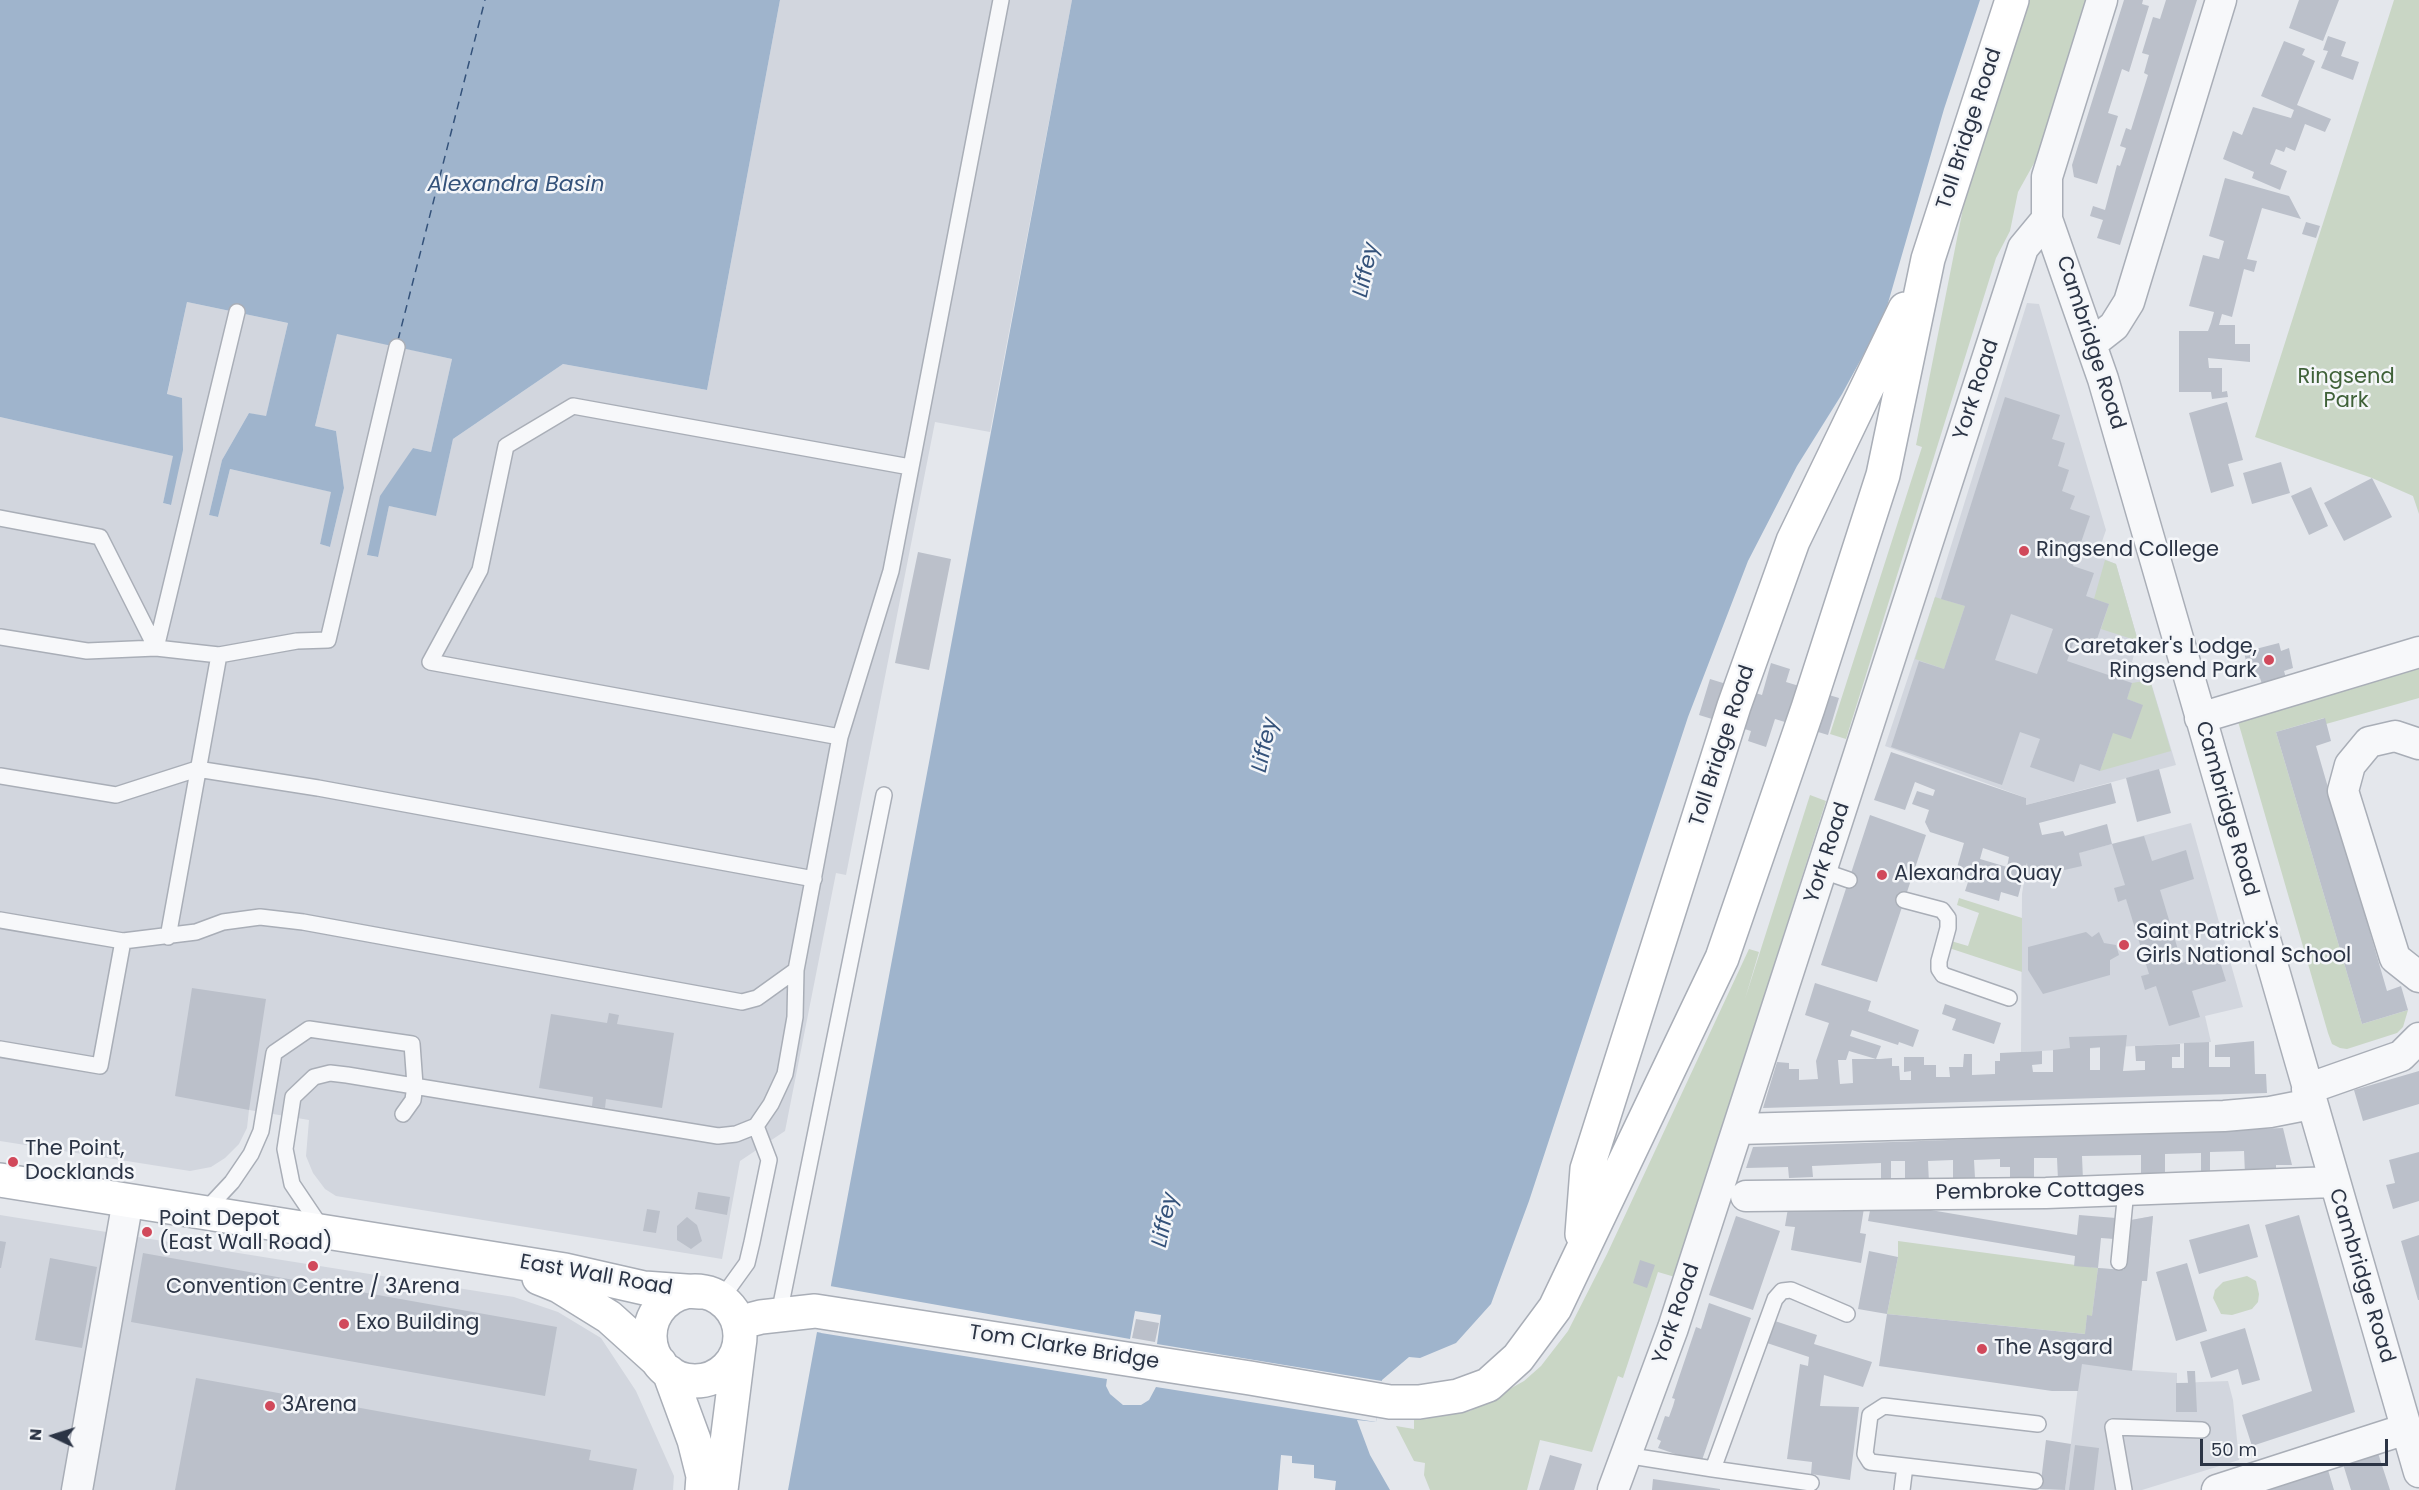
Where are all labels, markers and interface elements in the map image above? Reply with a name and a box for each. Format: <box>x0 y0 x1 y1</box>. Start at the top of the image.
street label: Toll Bridge Road <box>1932 45 2008 213</box>
water label: Alexandra Basin <box>427 172 605 198</box>
water label: Liffey <box>1348 240 1386 300</box>
street label: Cambridge Road <box>2050 253 2130 433</box>
street label: York Road <box>1949 336 2005 444</box>
park label: Ringsend Park <box>2297 365 2395 415</box>
place label: Ringsend College <box>2036 538 2219 564</box>
marker: Ringsend College <box>2017 544 2031 558</box>
place label: Caretaker's Lodge, Ringsend Park <box>2064 635 2257 685</box>
marker: Caretaker's Lodge, Ringsend Park <box>2262 653 2276 667</box>
street label: Toll Bridge Road <box>1685 662 1761 830</box>
water label: Liffey <box>1247 715 1285 775</box>
street label: Cambridge Road <box>2189 719 2263 899</box>
street label: York Road <box>1800 799 1856 907</box>
place label: Alexandra Quay <box>1894 862 2062 888</box>
marker: Alexandra Quay <box>1875 868 1889 882</box>
place label: Saint Patrick's Girls National School <box>2136 920 2351 970</box>
marker: Saint Patrick's Girls National School <box>2117 938 2131 952</box>
place label: The Point, Docklands <box>25 1137 135 1187</box>
marker: The Point, Docklands <box>6 1155 20 1169</box>
street label: Pembroke Cottages <box>1935 1178 2145 1206</box>
street label: Cambridge Road <box>2323 1186 2399 1366</box>
water label: Liffey <box>1147 1190 1185 1250</box>
place label: Point Depot (East Wall Road) <box>159 1207 332 1257</box>
marker: Point Depot (East Wall Road) <box>140 1225 154 1239</box>
street label: East Wall Road <box>518 1250 674 1302</box>
marker: Convention Centre / 3Arena <box>306 1259 320 1273</box>
street label: York Road <box>1648 1260 1706 1368</box>
place label: Convention Centre / 3Arena <box>166 1275 460 1301</box>
place label: Exo Building <box>356 1311 480 1337</box>
marker: Exo Building <box>337 1317 351 1331</box>
street label: Tom Clarke Bridge <box>967 1321 1161 1375</box>
place label: The Asgard <box>1994 1336 2113 1362</box>
marker: The Asgard <box>1975 1342 1989 1356</box>
place label: 3Arena <box>282 1393 357 1419</box>
marker: 3Arena <box>263 1399 277 1413</box>
north arrow <box>24 1406 84 1466</box>
scale bar <box>2203 1427 2390 1465</box>
text: N <box>24 1428 47 1442</box>
text: 50 m <box>2211 1437 2257 1462</box>

